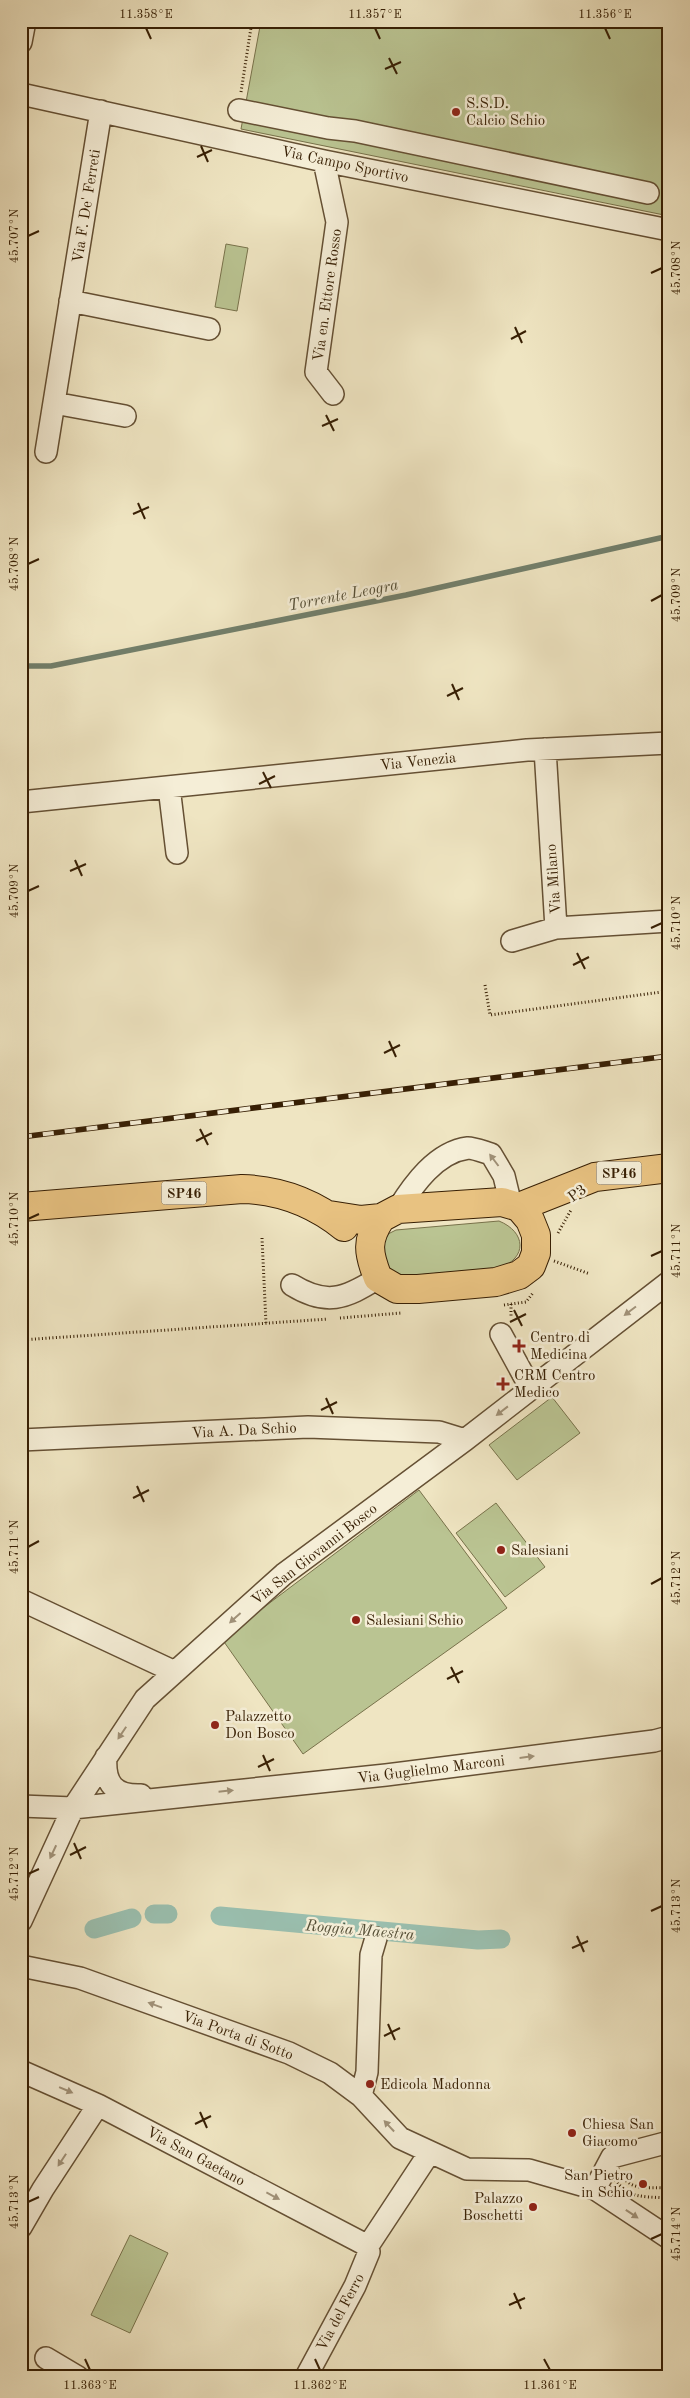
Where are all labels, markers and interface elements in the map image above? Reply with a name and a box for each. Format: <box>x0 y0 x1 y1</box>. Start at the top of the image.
text: 11.358°E <box>119 8 173 21</box>
text: 11.357°E <box>348 8 402 21</box>
text: 11.356°E <box>578 8 632 21</box>
place label: S.S.D. Calcio Schio <box>466 97 545 129</box>
marker: S.S.D. Calcio Schio <box>450 106 462 118</box>
street label: Via Campo Sportivo <box>280 145 410 186</box>
street label: Via F. De' Ferreti <box>71 148 104 264</box>
text: 45.707°N <box>8 209 21 263</box>
street label: Via en. Ettore Rosso <box>312 228 345 363</box>
text: 45.708°N <box>670 241 683 295</box>
text: 45.708°N <box>8 537 21 591</box>
text: 45.709°N <box>670 568 683 622</box>
water label: Torrente Leogra <box>287 577 400 615</box>
street label: Via Venezia <box>379 751 458 774</box>
street label: Via Milano <box>545 843 564 914</box>
text: 45.709°N <box>8 864 21 918</box>
text: 45.710°N <box>670 896 683 950</box>
one-way arrow <box>489 1153 499 1167</box>
road number: SP46 <box>596 1162 642 1184</box>
road number: SP46 <box>162 1182 206 1204</box>
street label: P3 <box>566 1183 590 1206</box>
text: 45.710°N <box>8 1192 21 1246</box>
text: 45.711°N <box>670 1224 683 1278</box>
one-way arrow <box>623 1306 637 1316</box>
place label: Centro di Medicina <box>530 1331 590 1363</box>
marker: Centro di Medicina <box>512 1339 526 1353</box>
place label: CRM Centro Medico <box>514 1369 595 1401</box>
marker: CRM Centro Medico <box>496 1377 510 1391</box>
one-way arrow <box>496 1406 509 1417</box>
street label: Via A. Da Schio <box>191 1421 297 1442</box>
street label: Via San Giovanni Bosco <box>249 1502 381 1609</box>
text: 45.711°N <box>8 1520 21 1574</box>
marker: Salesiani <box>495 1544 507 1556</box>
place label: Salesiani <box>511 1544 569 1559</box>
text: 45.712°N <box>670 1551 683 1605</box>
one-way arrow <box>230 1612 242 1624</box>
marker: Salesiani Schio <box>350 1614 362 1626</box>
place label: Salesiani Schio <box>366 1614 463 1629</box>
place label: Palazzetto Don Bosco <box>225 1710 295 1742</box>
marker: Palazzetto Don Bosco <box>209 1719 221 1731</box>
one-way arrow <box>117 1727 127 1740</box>
one-way arrow <box>519 1753 535 1761</box>
street label: Via Guglielmo Marconi <box>357 1754 506 1787</box>
one-way arrow <box>218 1787 234 1795</box>
one-way arrow <box>49 1845 57 1859</box>
text: 45.712°N <box>8 1847 21 1901</box>
text: 45.713°N <box>670 1879 683 1933</box>
water label: Roggia Maestra <box>304 1918 415 1944</box>
one-way arrow <box>148 2001 163 2008</box>
street label: Via Porta di Sotto <box>180 2009 295 2064</box>
marker: Edicola Madonna <box>364 2078 376 2090</box>
place label: Edicola Madonna <box>380 2078 491 2093</box>
one-way arrow <box>59 2086 74 2094</box>
place label: Chiesa San Giacomo <box>582 2118 654 2150</box>
one-way arrow <box>383 2121 395 2133</box>
street label: Via San Gaetano <box>144 2125 247 2190</box>
marker: Chiesa San Giacomo <box>566 2127 578 2139</box>
one-way arrow <box>57 2154 66 2167</box>
place label: San Pietro in Schio <box>564 2169 633 2201</box>
text: 45.713°N <box>8 2175 21 2229</box>
marker: San Pietro in Schio <box>637 2178 649 2190</box>
one-way arrow <box>266 2192 280 2200</box>
place label: Palazzo Boschetti <box>463 2192 523 2224</box>
marker: Palazzo Boschetti <box>527 2201 539 2213</box>
text: 45.714°N <box>670 2207 683 2261</box>
one-way arrow <box>625 2209 638 2219</box>
street label: Via del Ferro <box>315 2272 368 2354</box>
text: 11.363°E <box>63 2380 117 2392</box>
text: 11.362°E <box>293 2380 347 2392</box>
text: 11.361°E <box>523 2380 577 2392</box>

